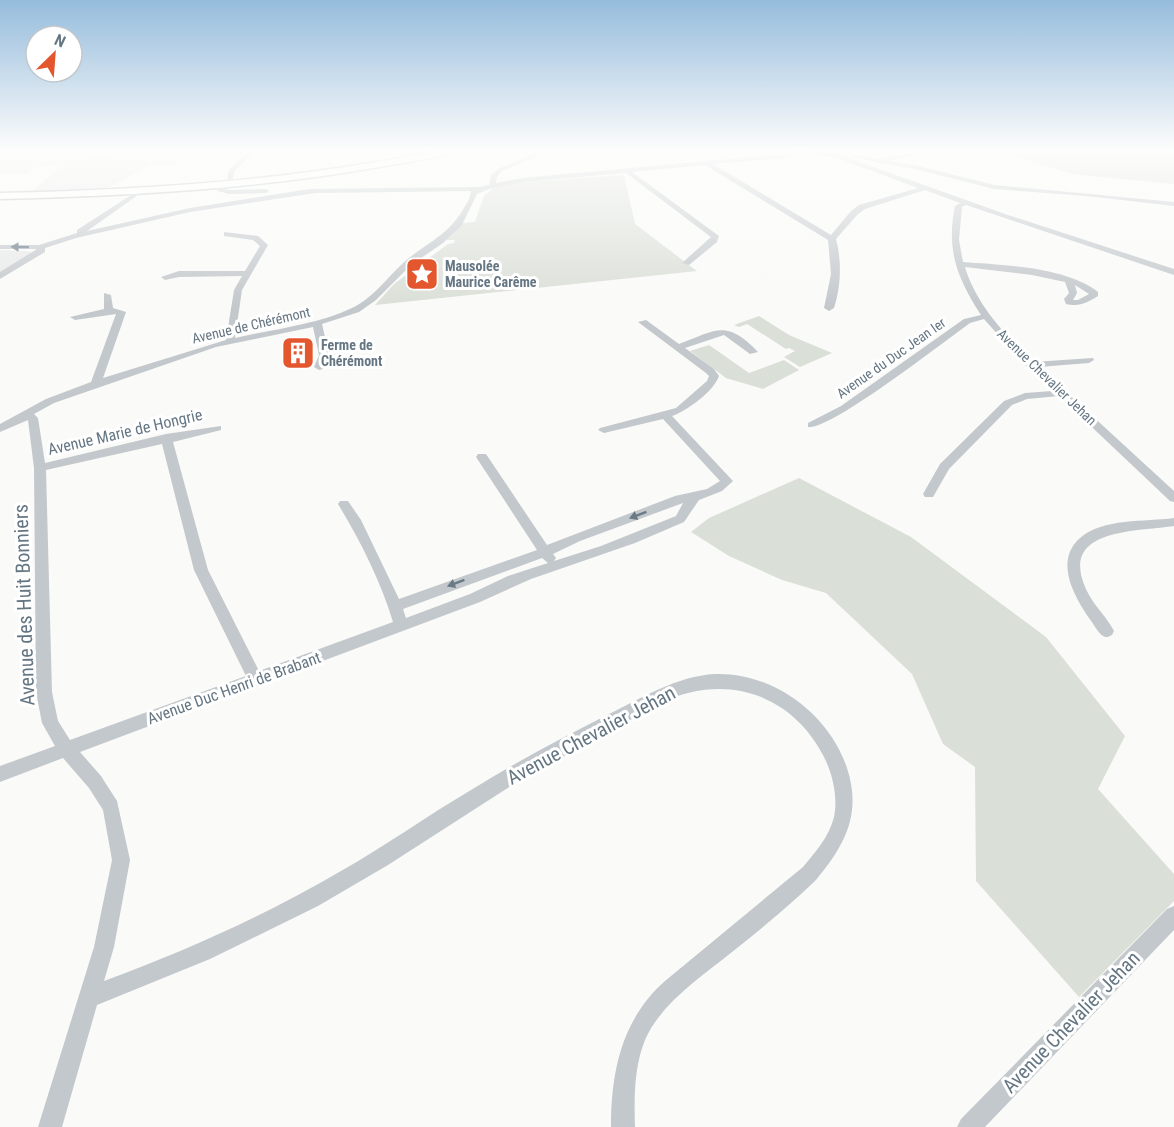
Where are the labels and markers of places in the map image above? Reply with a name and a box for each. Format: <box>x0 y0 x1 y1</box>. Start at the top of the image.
place icon: Mausolée Maurice Carême <box>404 256 440 292</box>
place label: Mausolée Maurice Carême <box>445 258 537 290</box>
building icon: Ferme de Chérémont <box>280 335 316 371</box>
place label: Ferme de Chérémont <box>321 337 382 369</box>

